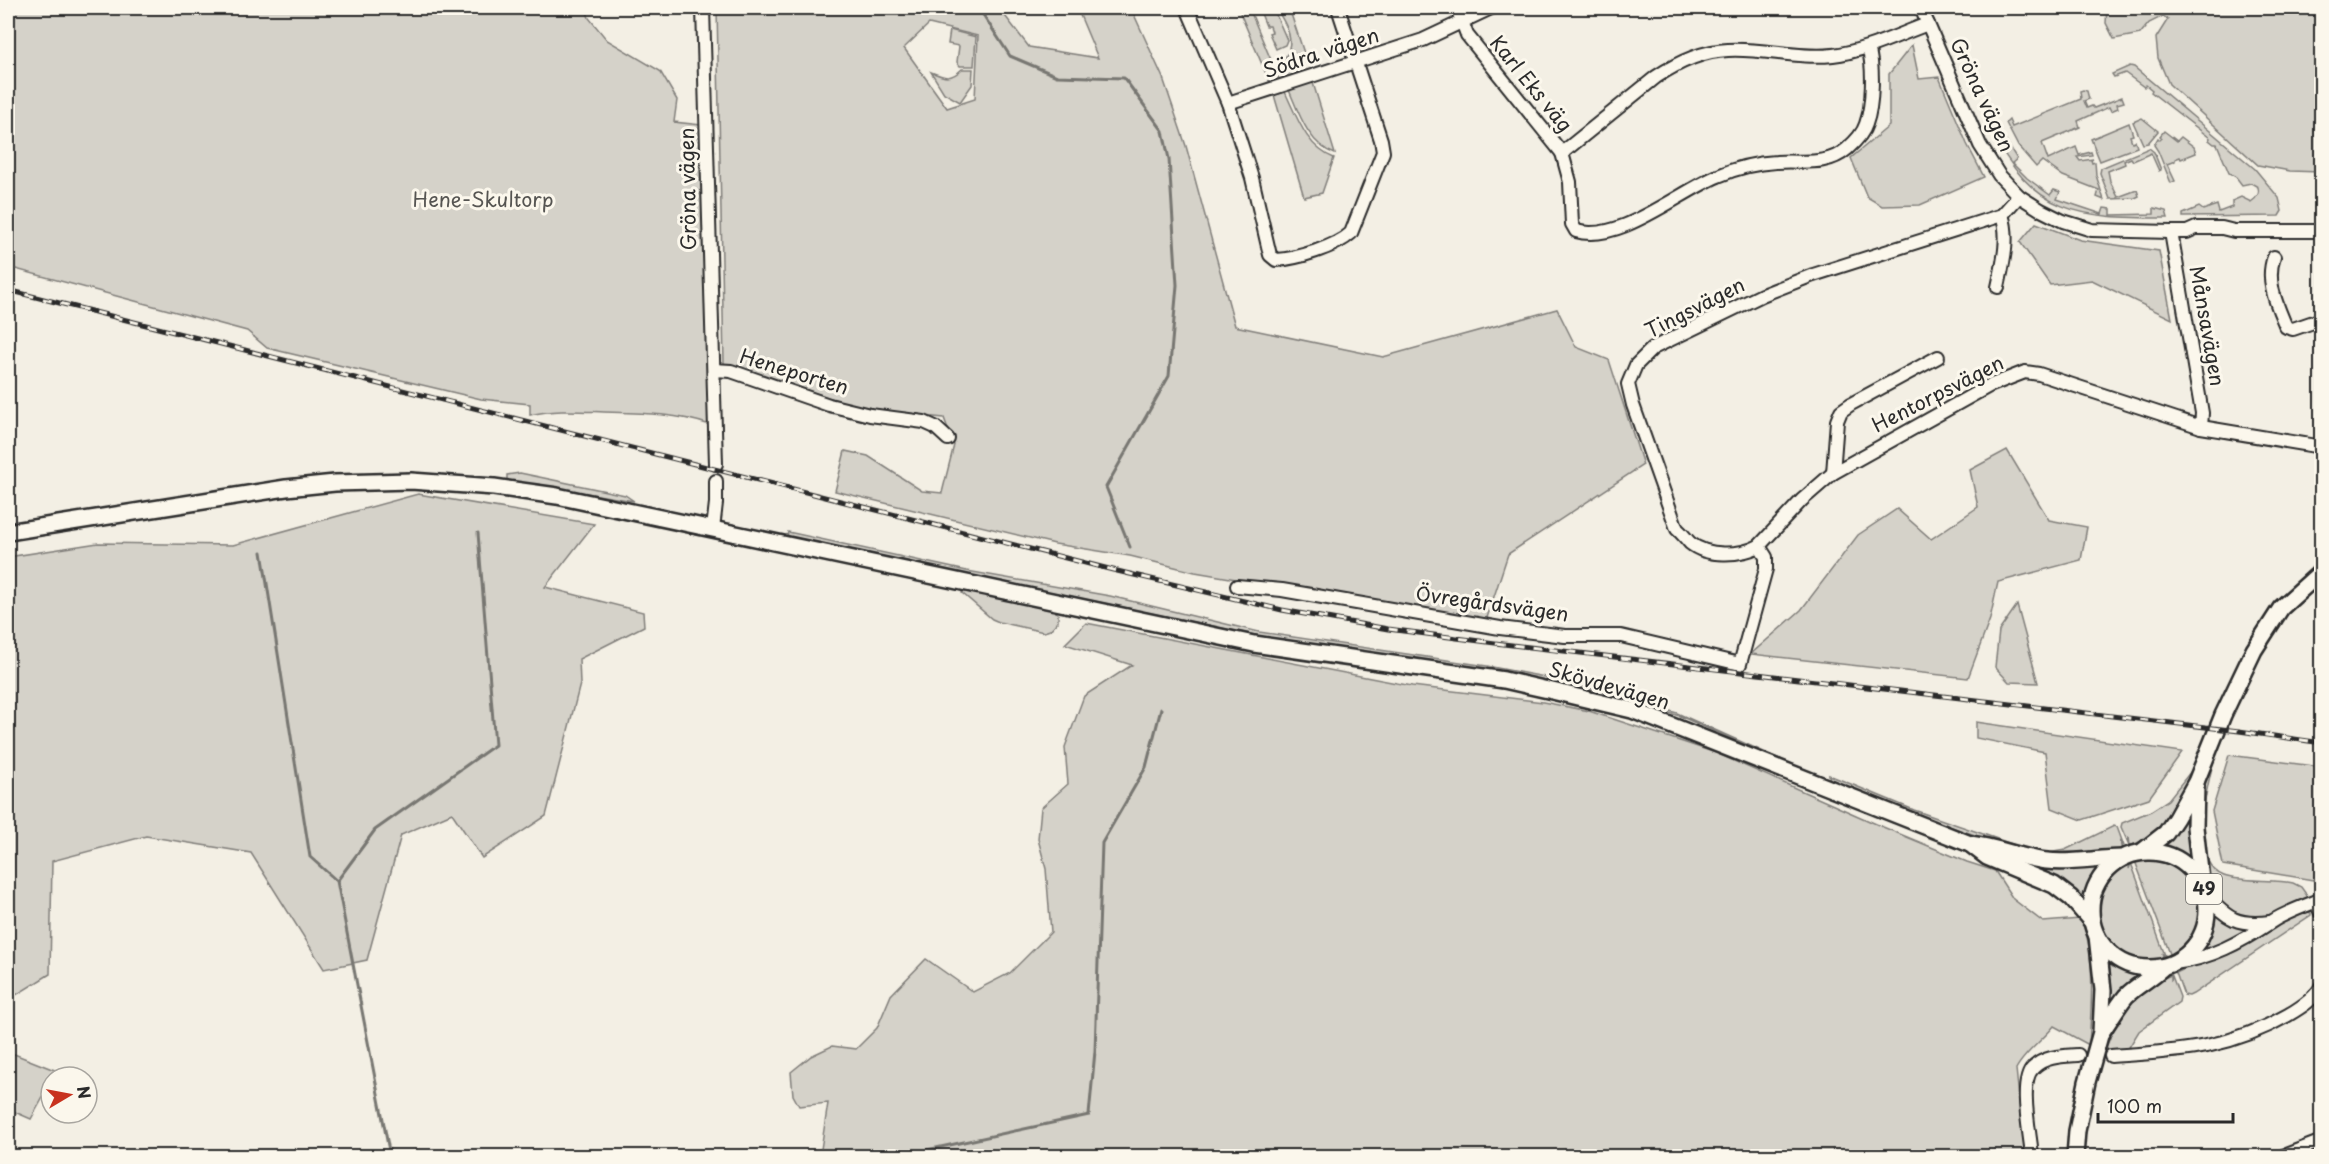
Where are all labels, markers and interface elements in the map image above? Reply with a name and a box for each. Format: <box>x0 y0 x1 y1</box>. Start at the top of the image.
street label: Södra vägen <box>1259 19 1382 85</box>
street label: Karl Eks väg <box>1483 29 1580 138</box>
street label: Gröna vägen <box>1943 33 2022 157</box>
street label: Gröna vägen <box>671 127 703 251</box>
park label: Hene-Skultorp <box>413 184 553 214</box>
street label: Månsavägen <box>2183 263 2233 388</box>
street label: Tingsvägen <box>1639 269 1750 345</box>
street label: Heneporten <box>736 340 852 402</box>
street label: Hentorpsvägen <box>1866 347 2009 439</box>
street label: Övregårdsvägen <box>1414 577 1571 629</box>
street label: Skövdevägen <box>1545 653 1673 717</box>
road number: 49 <box>2186 874 2222 904</box>
north arrow <box>39 1065 99 1125</box>
text: N <box>72 1084 98 1101</box>
scale bar <box>2098 1086 2233 1124</box>
text: 100 m <box>2107 1092 2162 1119</box>

